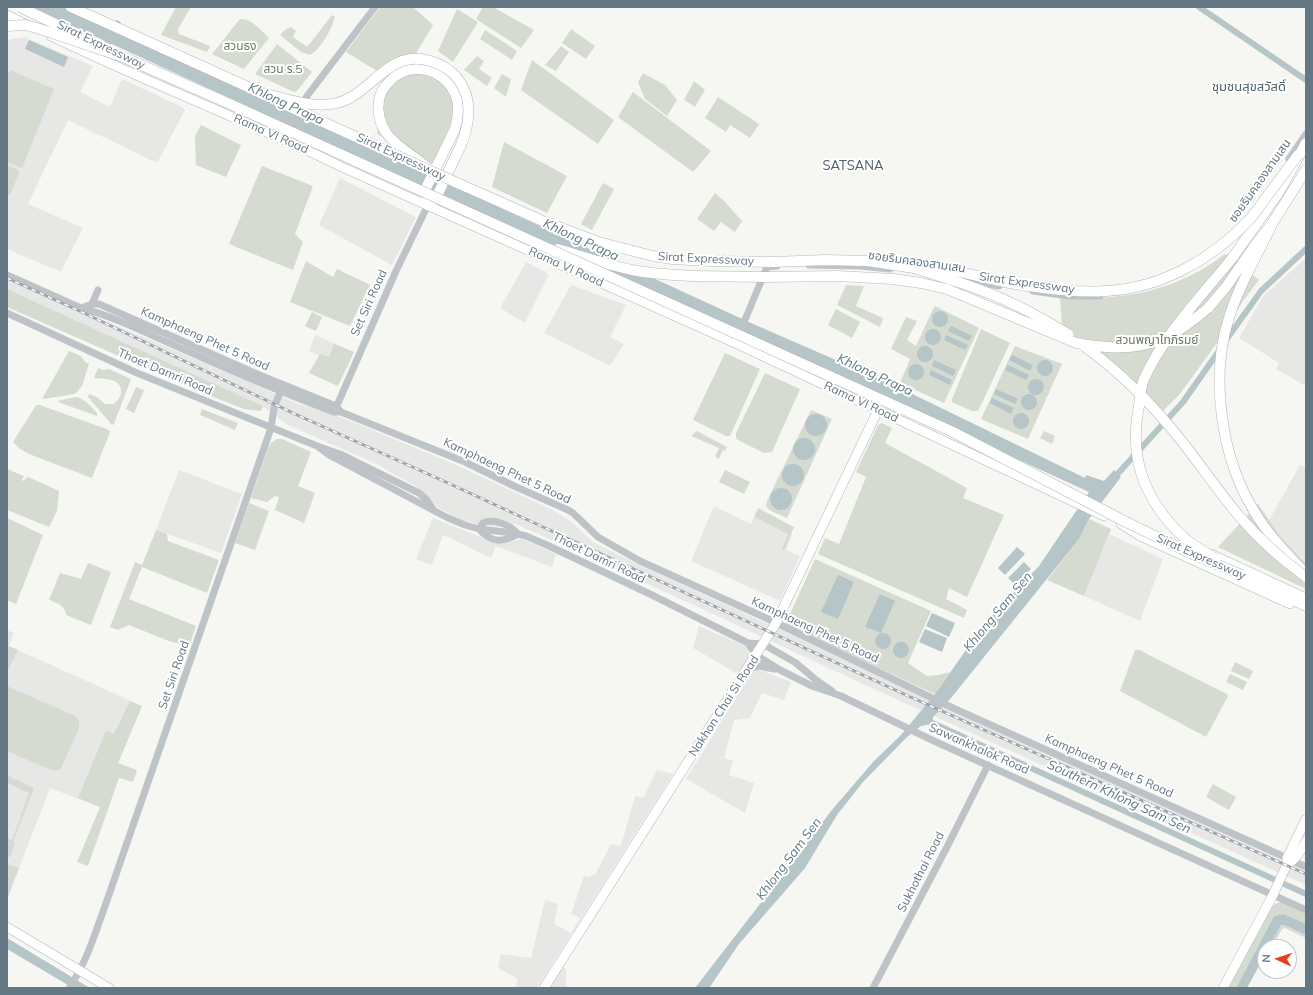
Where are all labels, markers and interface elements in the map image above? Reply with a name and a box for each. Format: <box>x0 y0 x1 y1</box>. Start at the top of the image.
street label: Sirat Expressway <box>55 17 147 73</box>
park label: สวนธง <box>223 39 257 53</box>
park label: สวน ร.5 <box>263 62 303 76</box>
district label: ชุมชนสุขสวัสดิ์ <box>1212 79 1286 95</box>
water label: Khlong Prapa <box>246 80 326 128</box>
street label: Rama VI Road <box>231 111 311 157</box>
street label: Sirat Expressway <box>354 130 448 184</box>
street label: ซอยริมคลองสามเสน <box>1226 137 1294 225</box>
district label: SATSANA <box>819 158 887 174</box>
water label: Khlong Prapa <box>541 216 621 264</box>
street label: Rama VI Road <box>526 244 606 290</box>
street label: ซอยริมคลองสามเสน <box>867 248 967 276</box>
street label: Sirat Expressway <box>658 249 754 269</box>
street label: Set Siri Road <box>348 267 390 339</box>
street label: Sirat Expressway <box>978 269 1076 297</box>
street label: Kamphaeng Phet 5 Road <box>139 304 271 374</box>
park label: สวนพญาไทภิรมย์ <box>1116 333 1198 347</box>
street label: Thoet Damri Road <box>115 346 215 398</box>
water label: Khlong Prapa <box>835 351 915 399</box>
street label: Rama VI Road <box>822 378 900 426</box>
street label: Kamphaeng Phet 5 Road <box>441 435 573 507</box>
street label: Thoet Damri Road <box>550 529 648 587</box>
street label: Sirat Expressway <box>1154 531 1248 583</box>
water label: Khlong Sam Sen <box>960 569 1036 655</box>
street label: Kamphaeng Phet 5 Road <box>749 594 881 666</box>
street label: Set Siri Road <box>156 639 192 711</box>
street label: Nakhon Chai Si Road <box>686 653 762 759</box>
street label: Sawankhalok Road <box>927 720 1031 778</box>
street label: Kamphaeng Phet 5 Road <box>1043 731 1175 801</box>
water label: Southern Khlong Sam Sen <box>1045 757 1193 837</box>
water label: Khlong Sam Sen <box>753 815 825 903</box>
street label: Sukhothai Road <box>895 829 947 915</box>
north arrow <box>1257 939 1297 979</box>
text: N <box>1259 954 1273 963</box>

